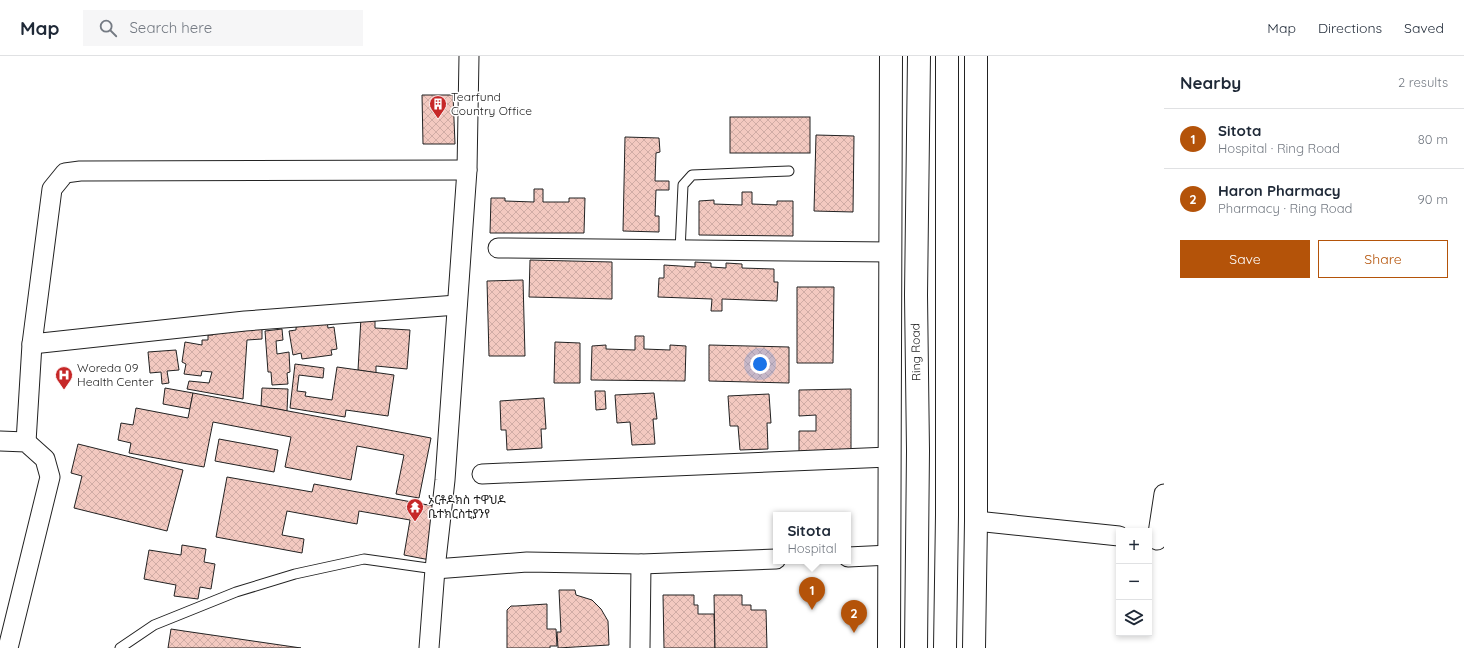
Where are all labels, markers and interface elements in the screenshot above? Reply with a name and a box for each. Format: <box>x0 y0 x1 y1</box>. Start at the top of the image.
search box <box>83 10 363 46</box>
text: Map <box>20 16 59 40</box>
icon: search <box>97 17 119 39</box>
text: Search here <box>129 18 212 37</box>
text: Map <box>1267 19 1296 37</box>
text: Directions <box>1318 19 1382 37</box>
text: Saved <box>1404 19 1444 37</box>
text: Nearby <box>1180 72 1241 93</box>
text: 2 results <box>1398 74 1448 90</box>
place label: Tearfund Country Office <box>451 89 532 118</box>
building icon: Tearfund Country Office <box>428 94 448 119</box>
text: Sitota <box>1218 121 1261 140</box>
text: 1 <box>1190 131 1196 147</box>
text: 80 m <box>1418 131 1448 147</box>
text: Hospital · Ring Road <box>1218 140 1340 156</box>
text: Haron Pharmacy <box>1218 181 1341 200</box>
text: 2 <box>1189 191 1197 207</box>
text: 90 m <box>1418 191 1448 207</box>
text: Pharmacy · Ring Road <box>1218 200 1352 216</box>
button: Save <box>1180 240 1310 278</box>
button: Share <box>1318 240 1448 278</box>
street label: Ring Road <box>907 323 924 381</box>
your location <box>750 354 770 374</box>
place label: Woreda 09 Health Center <box>77 360 154 389</box>
hospital icon: Woreda 09 Health Center <box>54 365 74 390</box>
place label: ኦርቶዶክስ ተዋህዶ ቤተክርስቲያንየ <box>428 492 507 521</box>
temple icon: ኦርቶዶክስ ተዋህዶ ቤተክርስቲያንየ <box>405 497 425 522</box>
popup <box>773 512 851 564</box>
text: Sitota <box>787 521 831 540</box>
map controls <box>1116 528 1152 636</box>
button: + <box>1116 528 1152 564</box>
text: Hospital <box>787 540 837 556</box>
button: − <box>1116 564 1152 600</box>
pin: 1 <box>799 577 825 610</box>
pin: 2 <box>841 600 867 633</box>
button: layers <box>1116 600 1152 636</box>

